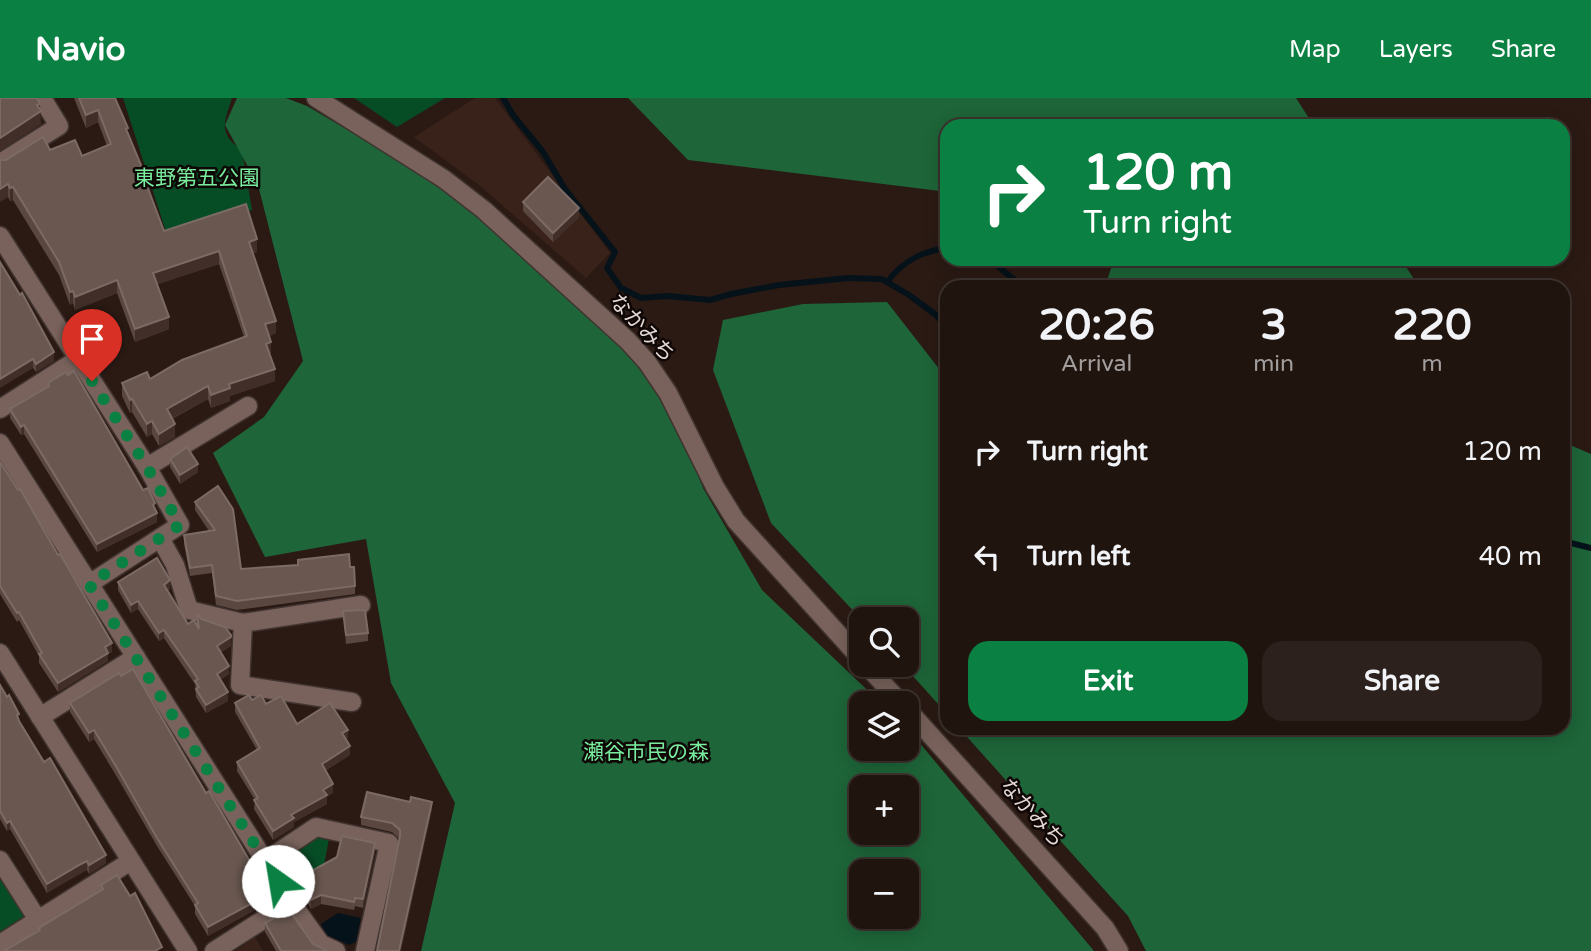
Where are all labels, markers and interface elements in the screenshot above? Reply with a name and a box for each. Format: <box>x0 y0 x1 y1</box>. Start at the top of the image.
text: Navio <box>35 30 126 69</box>
text: Map <box>1289 35 1341 64</box>
text: Layers <box>1379 35 1453 64</box>
text: Share <box>1491 35 1556 64</box>
text: 120 m <box>1083 144 1233 203</box>
icon: right <box>968 147 1059 238</box>
park label: 東野第五公園 <box>134 166 260 191</box>
text: Turn right <box>1083 204 1232 242</box>
street label: なかみち <box>604 289 680 367</box>
text: 20:26 <box>1038 300 1155 351</box>
text: 3 <box>1260 300 1287 351</box>
text: 220 <box>1392 300 1472 351</box>
pin <box>62 309 122 381</box>
icon: arrive <box>73 320 111 358</box>
text: Arrival <box>1061 350 1132 378</box>
text: min <box>1253 350 1294 378</box>
text: m <box>1421 350 1443 378</box>
icon: right <box>968 433 1006 471</box>
text: Turn right <box>1027 436 1148 467</box>
text: 120 m <box>1462 436 1542 467</box>
icon: left <box>968 538 1006 576</box>
text: Turn left <box>1027 541 1130 572</box>
text: 40 m <box>1479 541 1542 572</box>
map controls <box>849 607 919 929</box>
button: search <box>849 607 919 677</box>
button: Exit <box>968 641 1248 721</box>
button: Share <box>1262 641 1542 721</box>
button: layers <box>849 691 919 761</box>
park label: 瀬谷市民の森 <box>583 740 709 765</box>
street label: なかみち <box>995 773 1069 853</box>
button: + <box>849 775 919 845</box>
position arrow <box>241 844 315 918</box>
button: − <box>849 859 919 929</box>

